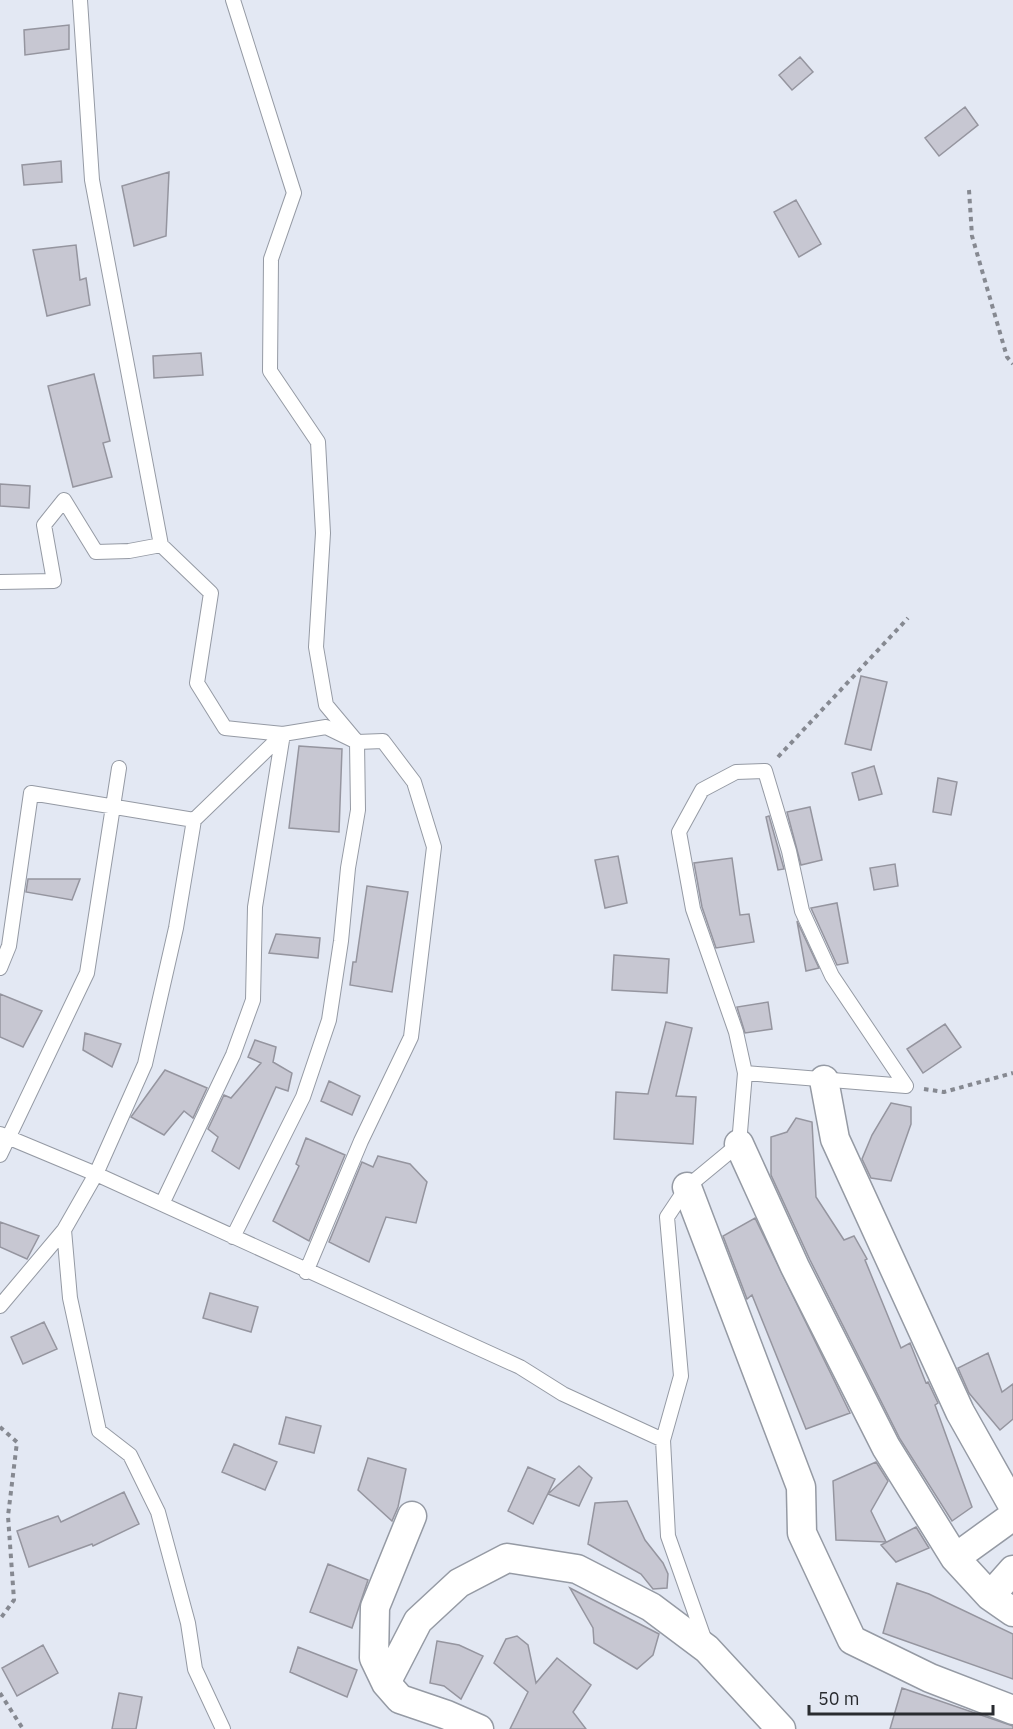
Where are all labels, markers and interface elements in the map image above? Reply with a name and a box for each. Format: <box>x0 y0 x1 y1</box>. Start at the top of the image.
scale bar <box>809 1678 994 1716</box>
text: 50 m <box>818 1687 860 1710</box>

